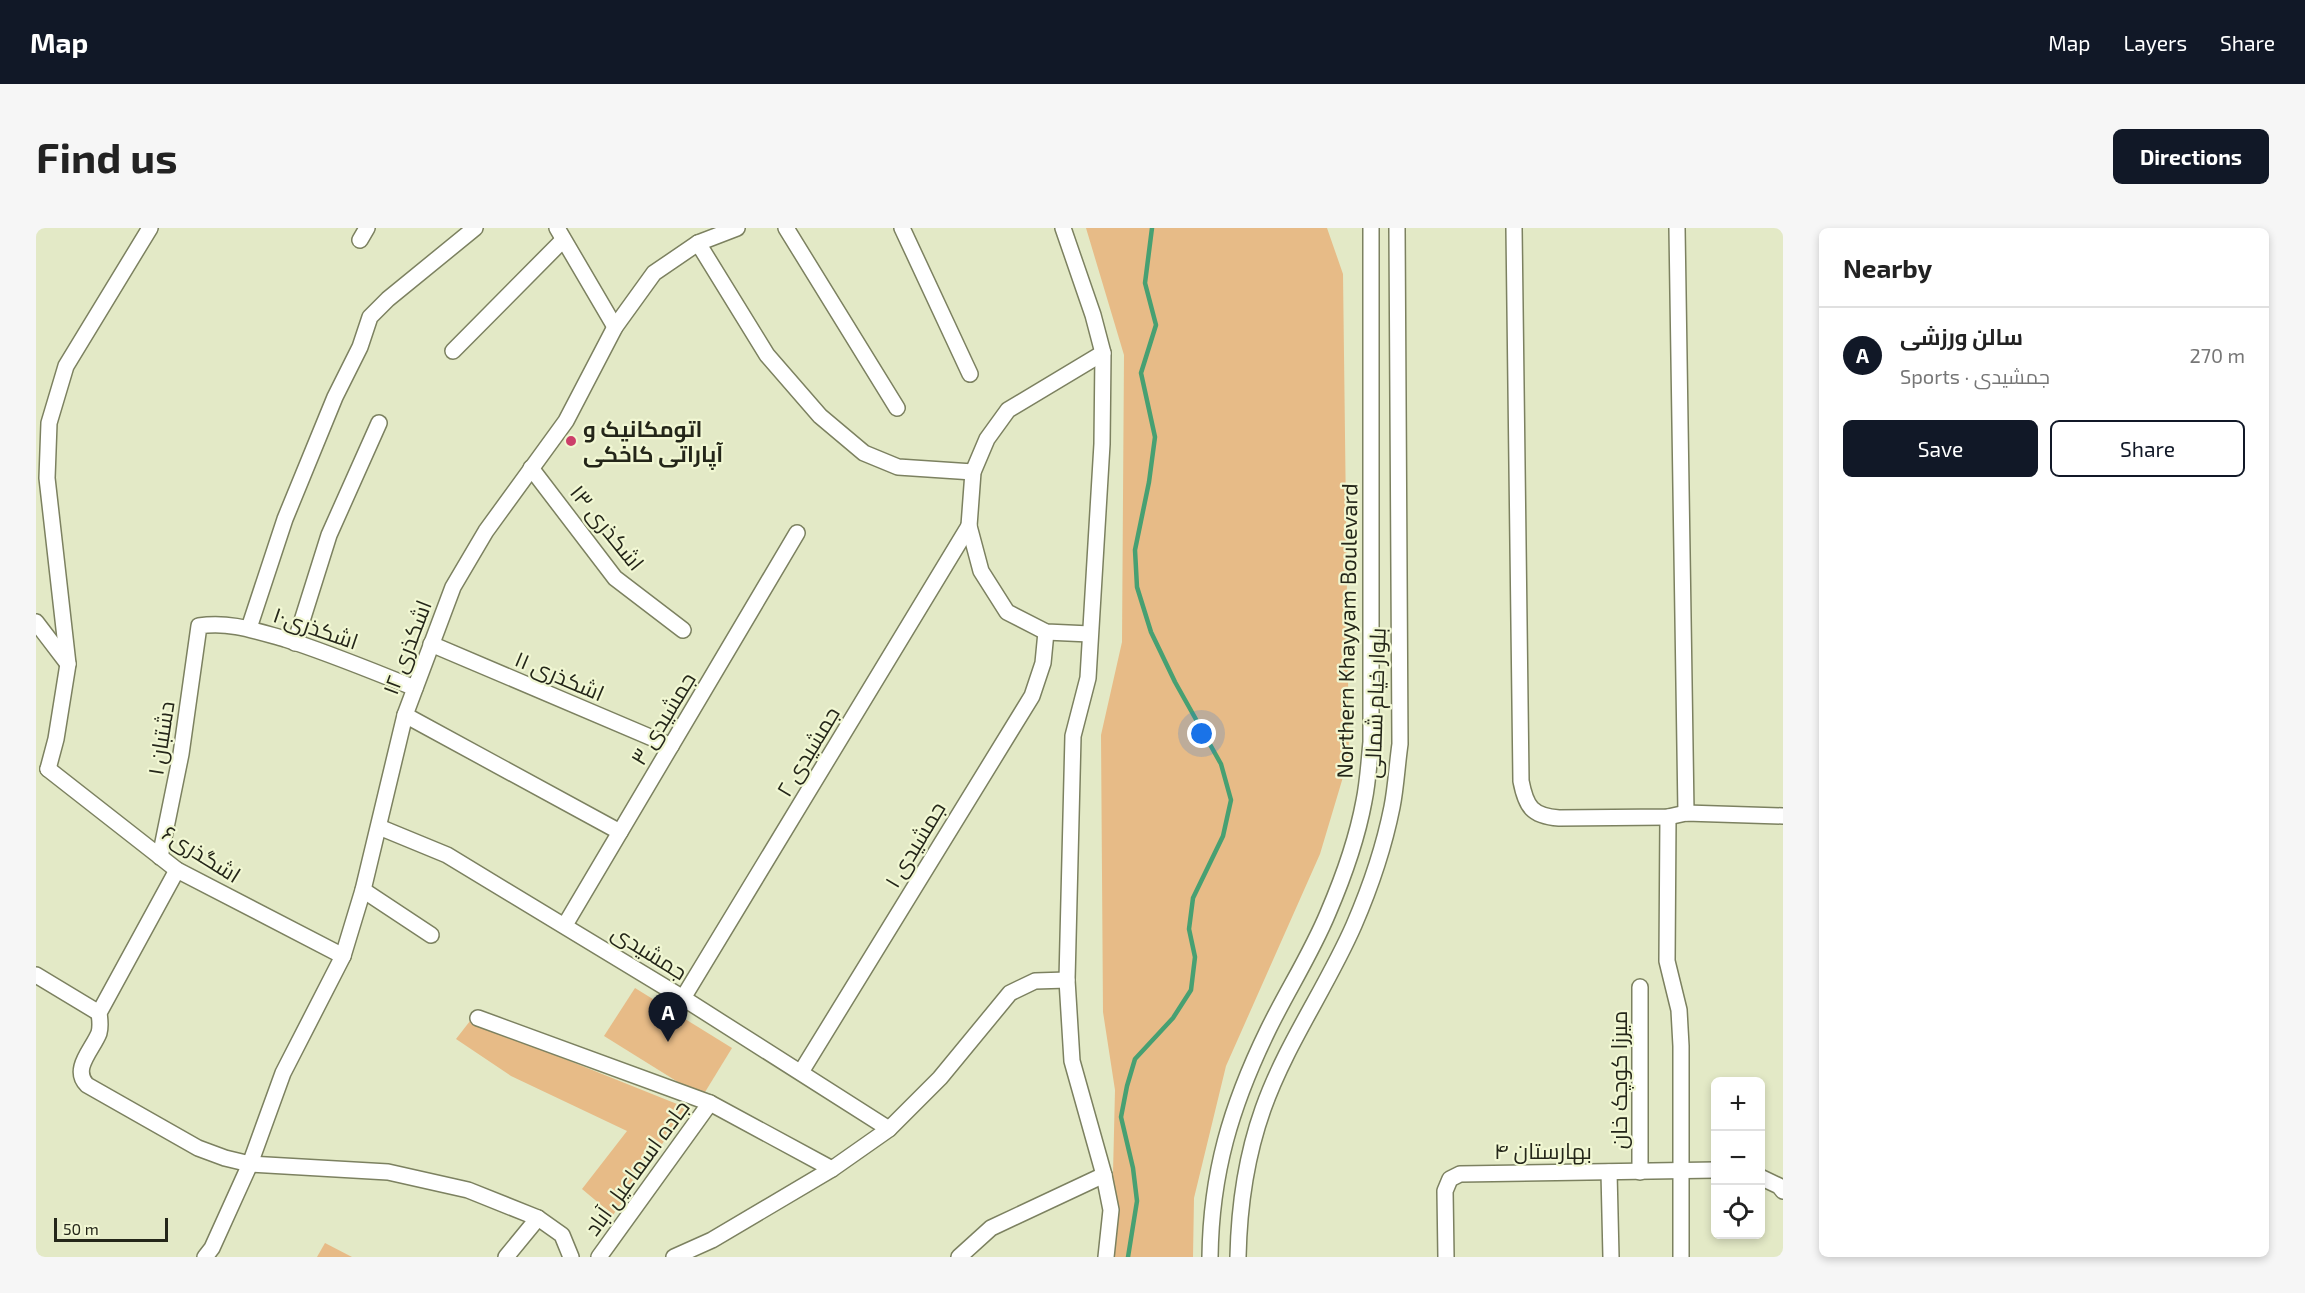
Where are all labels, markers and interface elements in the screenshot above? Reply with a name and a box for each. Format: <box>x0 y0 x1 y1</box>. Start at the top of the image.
text: Map <box>30 25 88 59</box>
text: Map <box>2048 30 2090 55</box>
text: Layers <box>2123 30 2187 55</box>
text: Share <box>2220 30 2275 55</box>
button: Directions <box>2113 129 2269 184</box>
text: Find us <box>36 131 178 181</box>
text: Nearby <box>1843 252 1932 283</box>
text: سالن ورزشی <box>1900 323 2023 349</box>
text: A <box>1856 343 1869 367</box>
text: 270 m <box>2189 343 2245 367</box>
text: Sports · جمشیدی <box>1900 364 2050 388</box>
place label: اتومکانیک و آپاراتی کاخکی <box>583 415 723 470</box>
button: Save <box>1843 420 2038 477</box>
button: Share <box>2050 420 2245 477</box>
marker: اتومکانیک و آپاراتی کاخکی <box>564 434 578 448</box>
street label: اشکذری ۱۳ <box>565 479 650 576</box>
street label: Northern Khayyam Boulevard <box>1330 483 1362 779</box>
street label: اشکذری ۱۲ <box>376 596 437 698</box>
street label: اشکذری۱۰ <box>270 600 362 655</box>
street label: بلوار خیام شمالی <box>1358 627 1394 779</box>
street label: اشکذری ۱۱ <box>511 645 609 706</box>
street label: جمشیدی ۳ <box>624 667 701 770</box>
street label: دشتبان ۱ <box>141 699 180 777</box>
street label: جمشیدی ۲ <box>770 701 845 801</box>
your location <box>1187 719 1216 748</box>
street label: جمشیدی ۱ <box>878 796 951 892</box>
street label: اشگذری۶ <box>157 819 246 888</box>
street label: جمشیدی <box>607 918 692 985</box>
pin: A <box>648 992 688 1042</box>
street label: میرزا کوچک خان <box>1605 1011 1634 1149</box>
map controls <box>1711 1077 1765 1239</box>
button: + <box>1711 1077 1765 1131</box>
street label: جاده اسماعیل آباد <box>578 1094 696 1241</box>
button: − <box>1711 1131 1765 1185</box>
street label: بهارستان ۴ <box>1494 1137 1592 1165</box>
button: locate <box>1711 1185 1765 1239</box>
scale bar <box>54 1215 168 1242</box>
text: 50 m <box>63 1219 99 1238</box>

